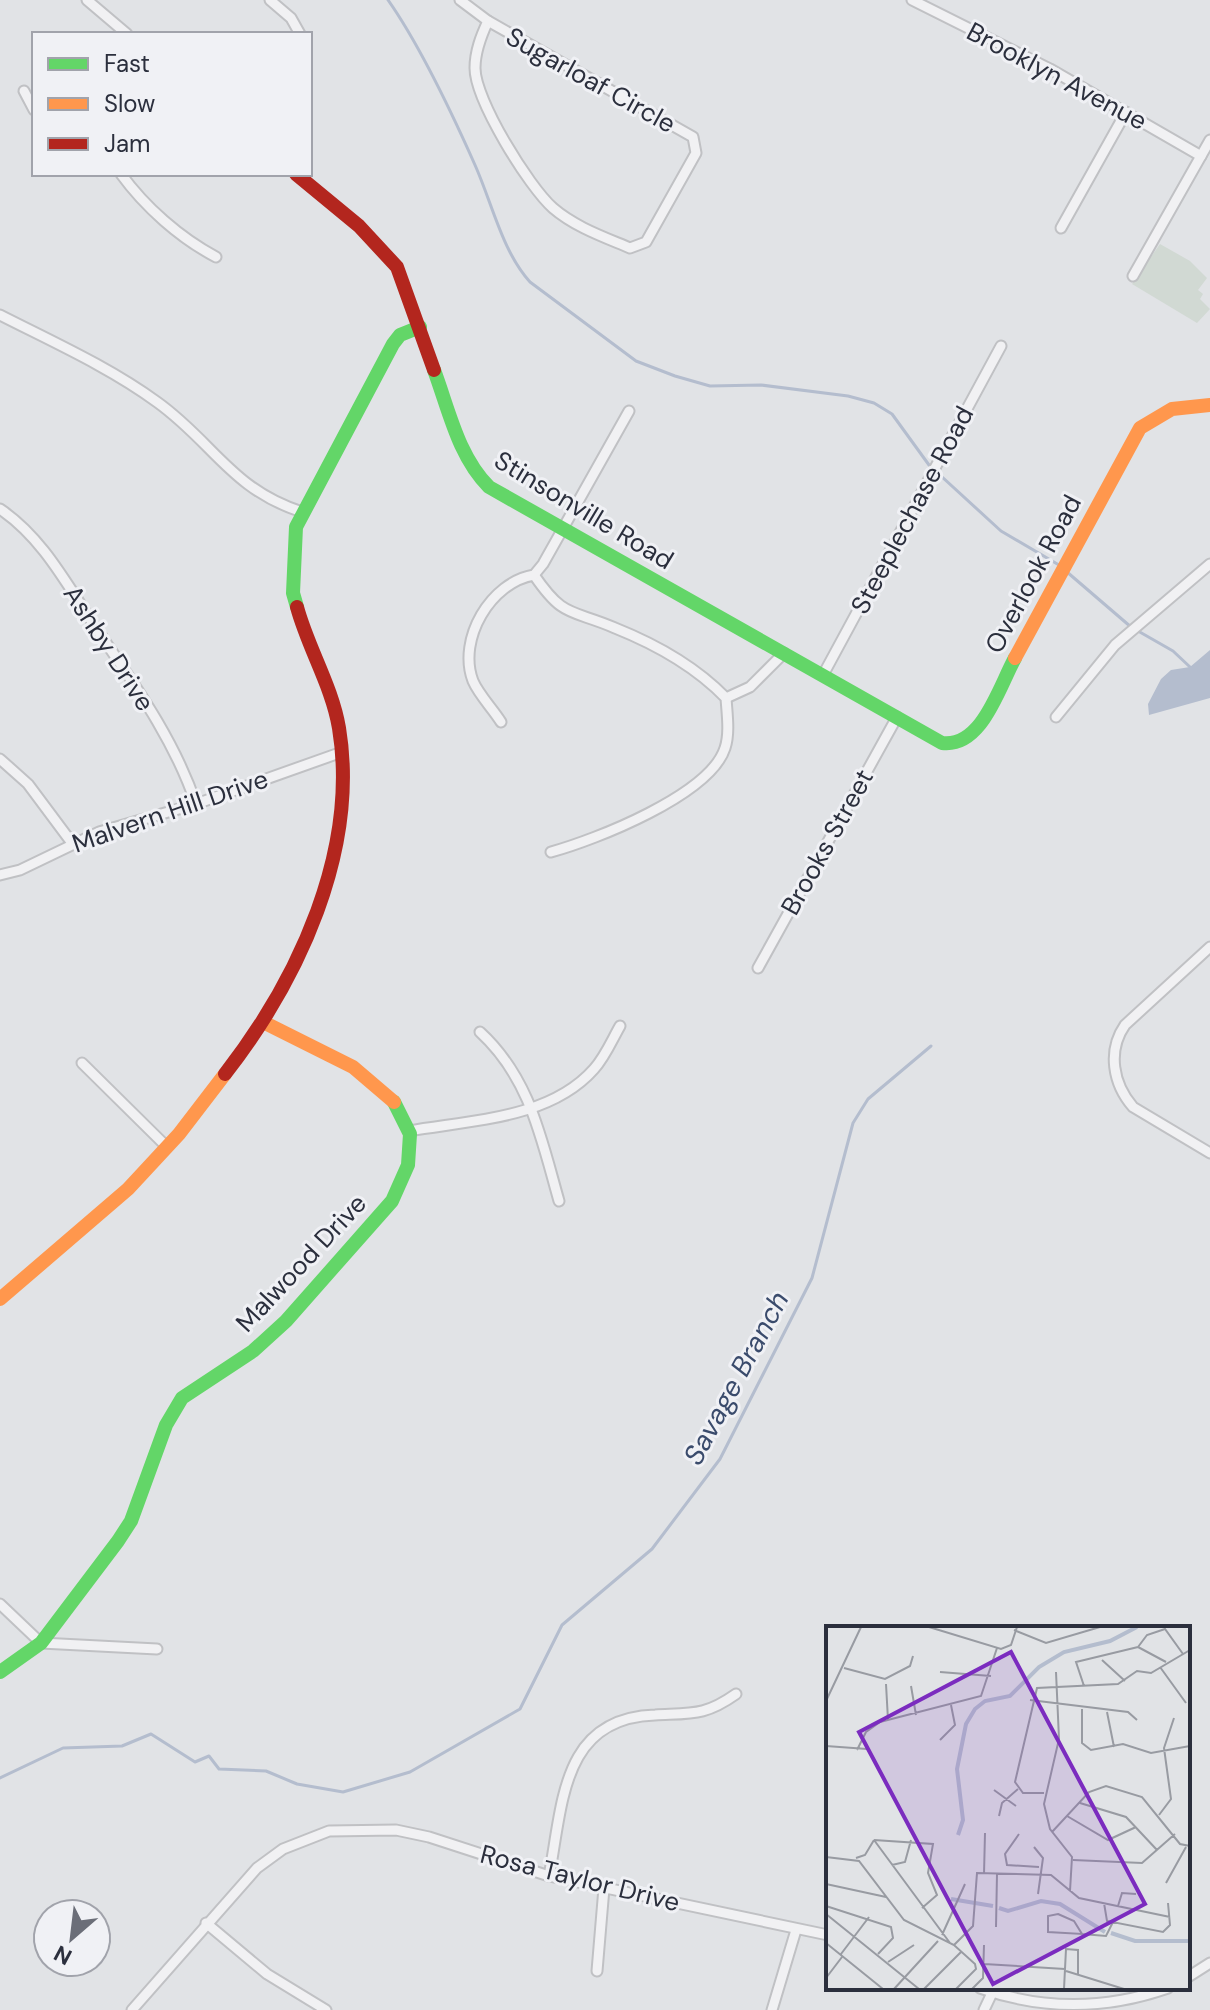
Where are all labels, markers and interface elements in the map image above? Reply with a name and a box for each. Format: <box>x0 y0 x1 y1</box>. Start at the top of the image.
street label: Brooklyn Avenue <box>961 14 1153 138</box>
street label: Sugarloaf Circle <box>500 19 682 141</box>
legend <box>32 32 312 176</box>
text: Fast <box>104 48 150 79</box>
text: Slow <box>104 88 155 119</box>
text: Jam <box>104 128 150 159</box>
street label: Steeplechase Road <box>843 400 981 620</box>
street label: Stinsonville Road <box>488 443 680 577</box>
street label: Overlook Road <box>977 489 1089 659</box>
street label: Ashby Drive <box>56 579 162 717</box>
street label: Malvern Hill Drive <box>67 762 273 860</box>
street label: Brooks Street <box>773 763 881 921</box>
street label: Malwood Drive <box>228 1187 374 1339</box>
water label: Savage Branch <box>675 1285 797 1471</box>
inset map <box>826 1626 1190 1990</box>
street label: Rosa Taylor Drive <box>477 1837 683 1919</box>
north arrow <box>32 1898 112 1978</box>
text: N <box>49 1939 77 1972</box>

